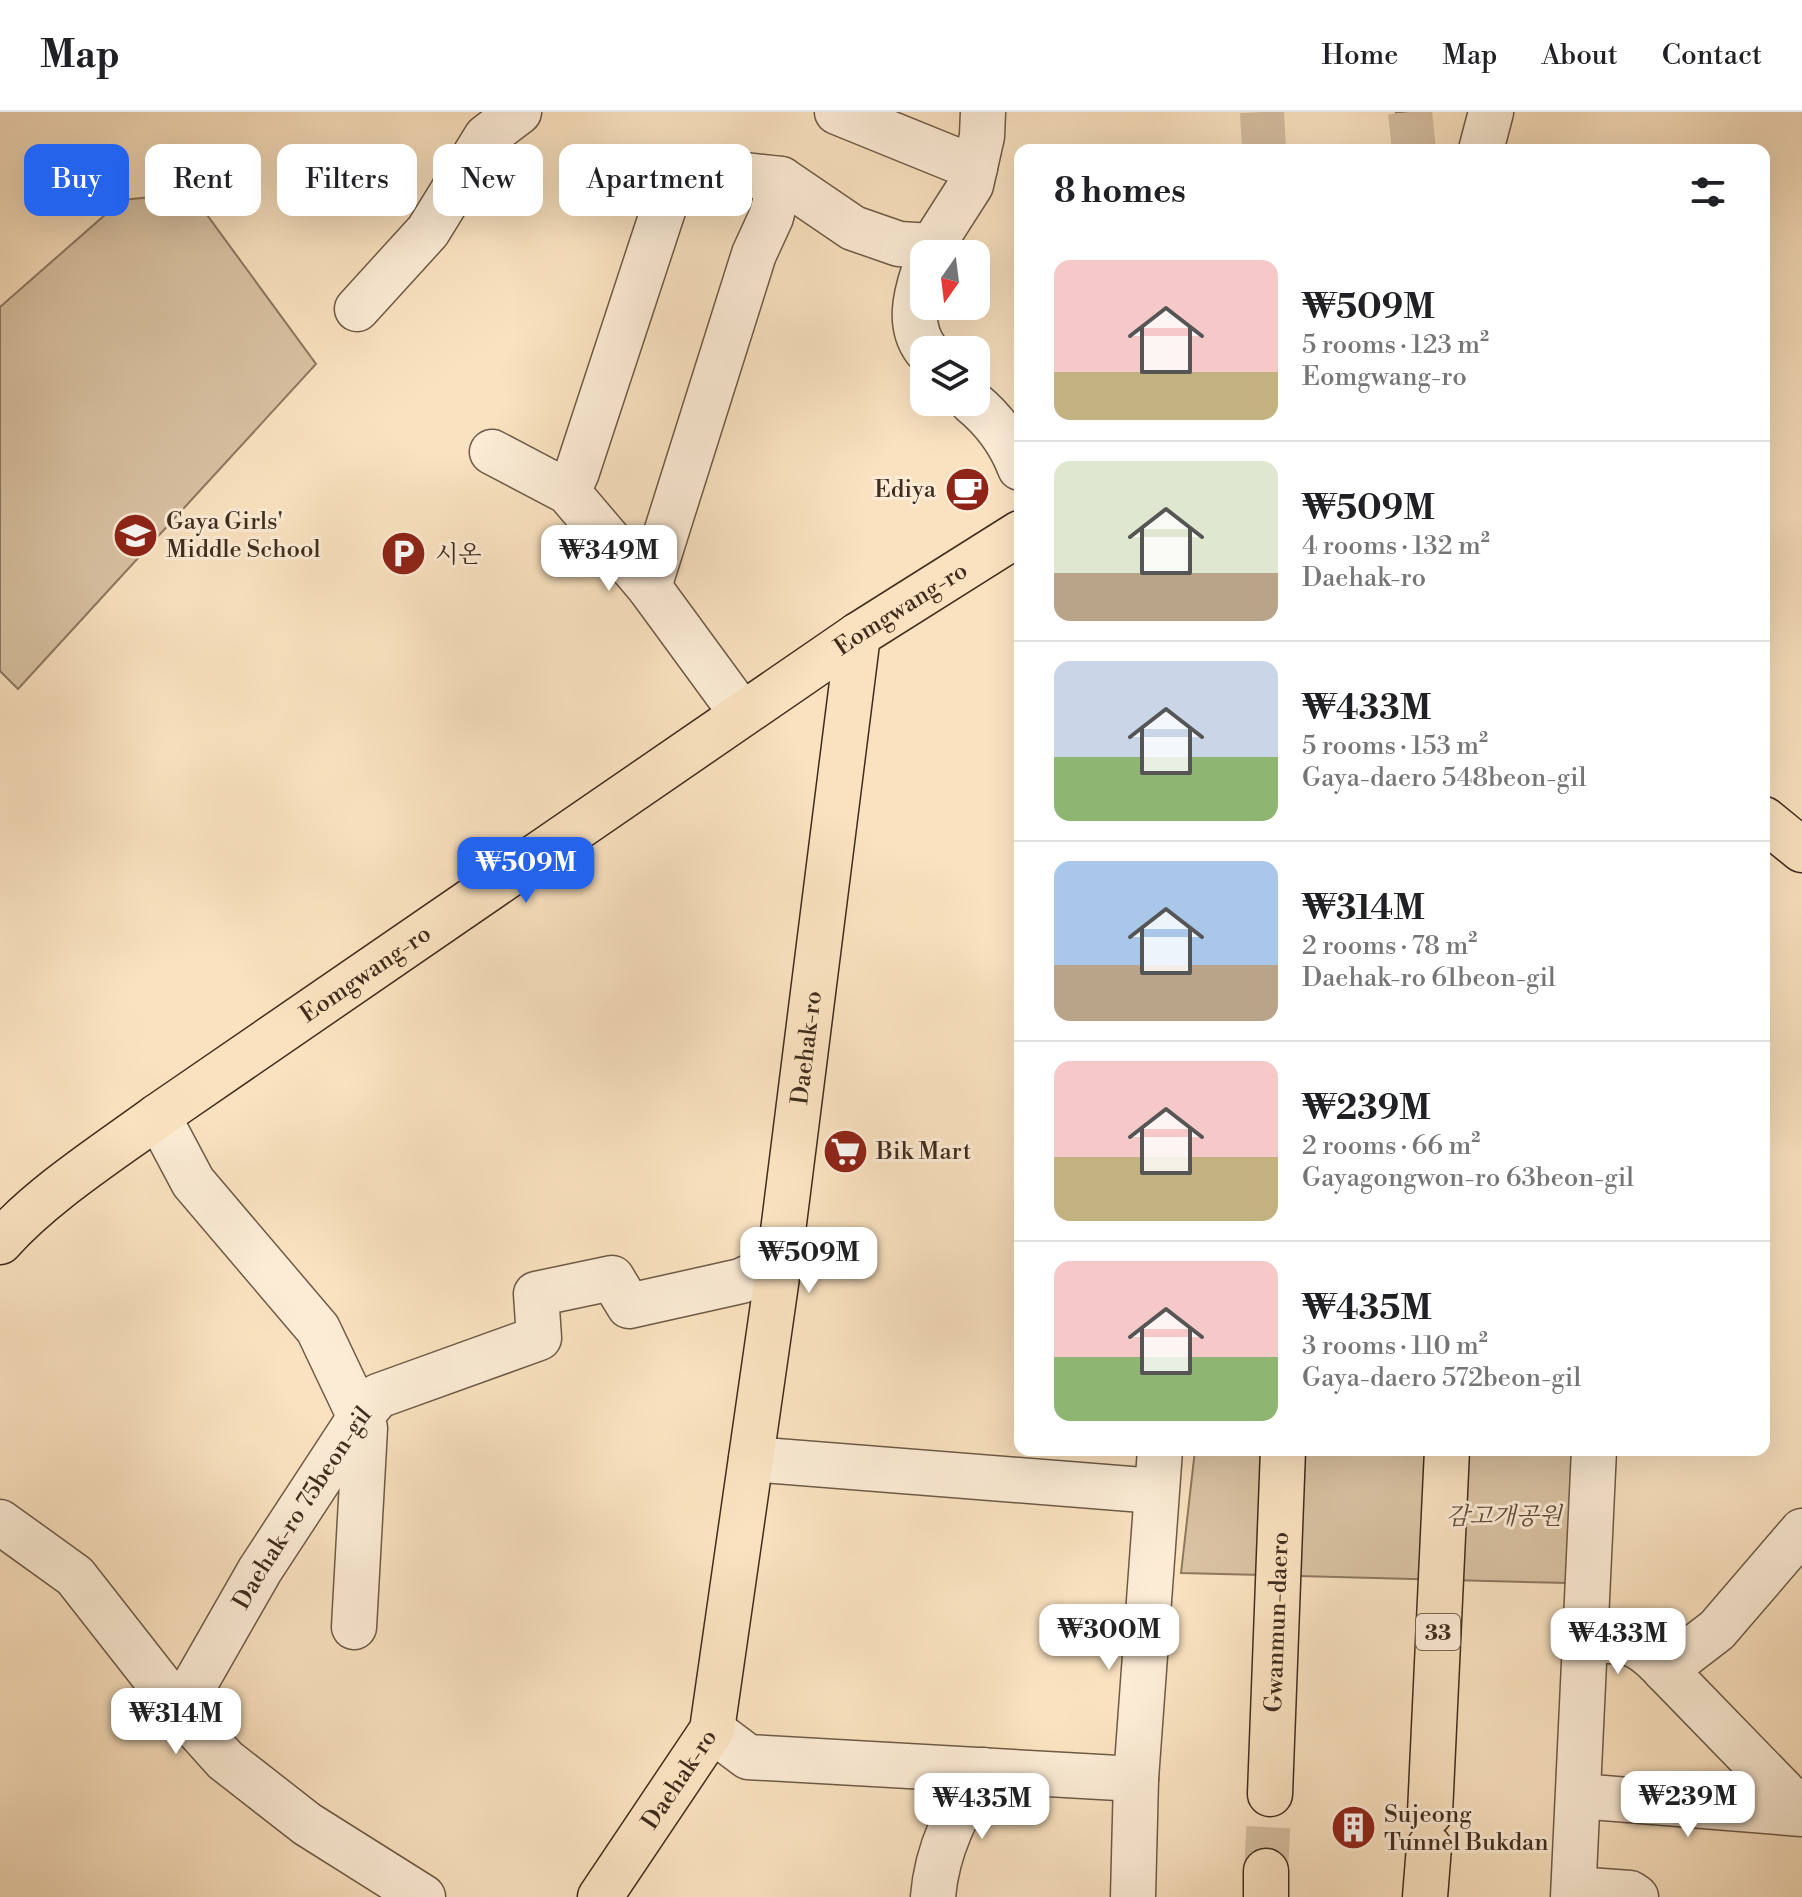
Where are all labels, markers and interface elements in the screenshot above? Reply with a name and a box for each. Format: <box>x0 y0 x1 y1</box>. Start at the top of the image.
text: Map <box>40 32 120 79</box>
text: Home <box>1322 38 1398 73</box>
text: Map <box>1442 38 1497 73</box>
text: About <box>1541 38 1618 73</box>
text: Contact <box>1662 38 1762 73</box>
chip: Buy <box>24 144 129 216</box>
chip: Rent <box>145 144 261 216</box>
chip: Filters <box>277 144 417 216</box>
chip: New <box>433 144 543 216</box>
chip: Apartment <box>559 144 752 216</box>
icon: filters <box>1686 170 1730 214</box>
text: 8 homes <box>1054 171 1186 213</box>
north arrow <box>910 240 990 320</box>
map controls <box>910 240 990 416</box>
text: ₩509M <box>1302 287 1435 329</box>
icon: home <box>1118 292 1214 388</box>
text: 5 rooms · 123 m² <box>1302 329 1489 361</box>
button: layers <box>910 336 990 416</box>
text: Eomgwang-ro <box>1302 361 1467 393</box>
cafe icon: Ediya <box>943 465 991 513</box>
place label: Ediya <box>874 475 937 505</box>
text: ₩509M <box>1302 488 1435 530</box>
icon: home <box>1118 493 1214 589</box>
place label: Gaya Girls' Middle School <box>166 507 321 565</box>
school or university icon: Gaya Girls' Middle School <box>111 511 159 559</box>
pin: ₩349M <box>553 525 665 593</box>
parking icon: 시온 <box>380 530 428 578</box>
text: 4 rooms · 132 m² <box>1302 530 1490 562</box>
text: ₩349M <box>559 535 659 567</box>
place label: 시온 <box>435 540 481 570</box>
street label: Eomgwang-ro <box>829 556 973 663</box>
text: Daehak-ro <box>1302 562 1426 594</box>
text: ₩433M <box>1302 688 1431 730</box>
icon: home <box>1118 693 1214 789</box>
text: 5 rooms · 153 m² <box>1302 730 1488 762</box>
text: Gaya-daero 548beon-gil <box>1302 762 1586 794</box>
pin: ₩509M <box>470 837 582 905</box>
text: ₩509M <box>475 847 577 879</box>
text: ₩314M <box>1302 888 1425 930</box>
icon: home <box>1118 893 1214 989</box>
street label: Eomgwang-ro <box>295 919 437 1030</box>
text: 2 rooms · 78 m² <box>1302 930 1477 962</box>
text: Daehak-ro 61beon-gil <box>1302 962 1556 994</box>
street label: Daehak-ro <box>785 989 829 1106</box>
text: ₩239M <box>1302 1088 1431 1130</box>
icon: home <box>1118 1093 1214 1189</box>
supermarket icon: Bik Mart <box>821 1127 869 1175</box>
text: 2 rooms · 66 m² <box>1302 1130 1480 1162</box>
place label: Bik Mart <box>875 1137 972 1167</box>
text: Gayagongwon-ro 63beon-gil <box>1302 1162 1634 1194</box>
pin: ₩509M <box>753 1227 865 1295</box>
text: ₩509M <box>758 1237 860 1269</box>
text: ₩435M <box>1302 1288 1432 1330</box>
icon: home <box>1118 1293 1214 1389</box>
text: 3 rooms · 110 m² <box>1302 1330 1488 1362</box>
text: Gaya-daero 572beon-gil <box>1302 1362 1581 1394</box>
street label: Daehak-ro 75beon-gil <box>227 1401 378 1615</box>
park label: 감고개공원 <box>1446 1502 1564 1532</box>
street label: Gwanmun-daero <box>1259 1531 1296 1713</box>
pin: ₩300M <box>1053 1604 1165 1672</box>
pin: ₩433M <box>1562 1608 1674 1676</box>
text: ₩300M <box>1057 1614 1161 1646</box>
road number: 33 <box>1416 1614 1460 1650</box>
text: ₩433M <box>1569 1618 1667 1650</box>
pin: ₩314M <box>120 1688 232 1756</box>
text: ₩314M <box>129 1698 223 1730</box>
street label: Daehak-ro <box>636 1724 724 1836</box>
pin: ₩239M <box>1632 1771 1744 1839</box>
pin: ₩435M <box>926 1773 1038 1841</box>
text: ₩239M <box>1639 1781 1737 1813</box>
text: ₩435M <box>932 1783 1032 1815</box>
place label: Sujeong Tunnel Bukdan <box>1384 1800 1549 1858</box>
building icon: Sujeong Tunnel Bukdan <box>1329 1804 1377 1852</box>

